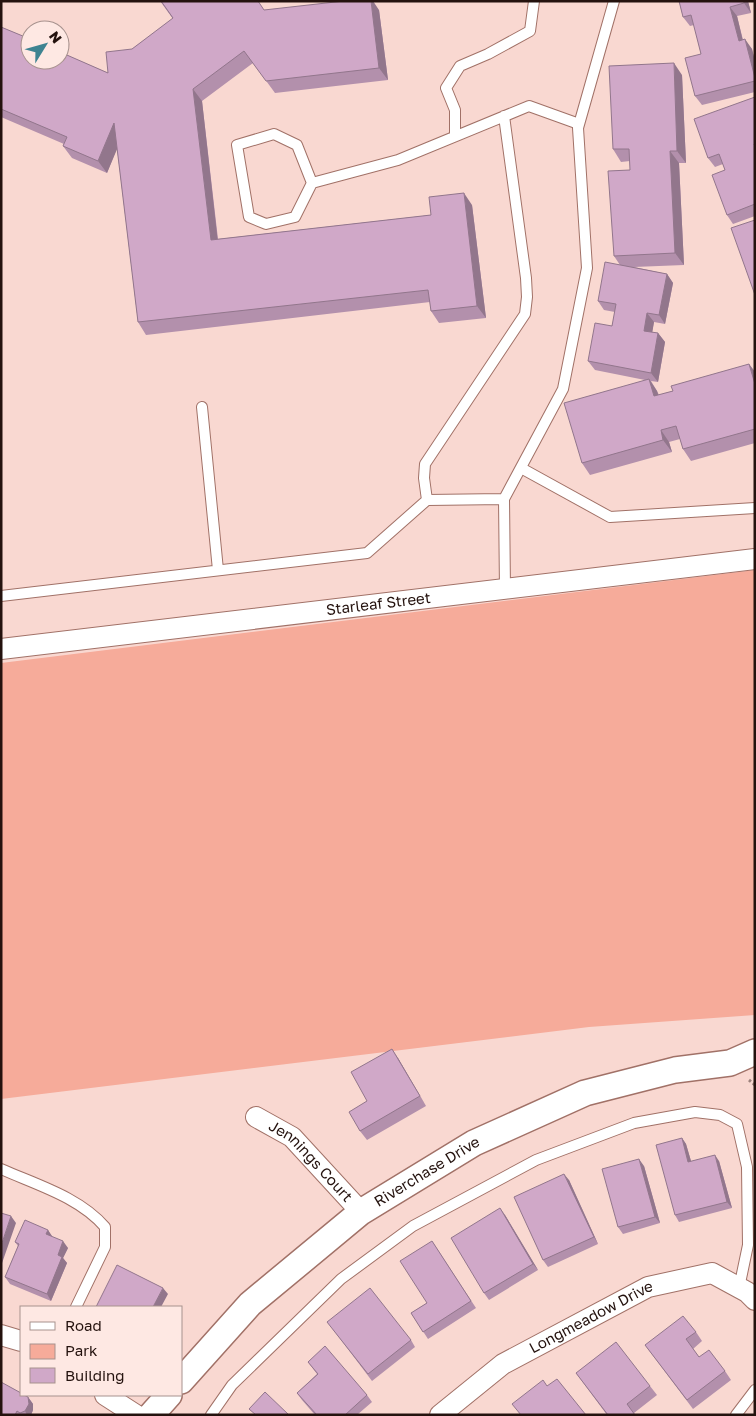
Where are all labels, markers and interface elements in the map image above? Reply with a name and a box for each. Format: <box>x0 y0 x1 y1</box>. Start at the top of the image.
north arrow <box>20 20 70 70</box>
text: N <box>46 28 66 46</box>
street label: Starleaf Street <box>325 588 432 618</box>
street label: Jennings Court <box>266 1116 357 1205</box>
street label: Riverchase Drive <box>371 1132 482 1210</box>
street label: Longmeadow Drive <box>526 1276 654 1356</box>
legend <box>20 1306 182 1396</box>
text: Road <box>65 1316 102 1334</box>
text: Park <box>65 1341 98 1359</box>
text: Building <box>65 1366 125 1384</box>

